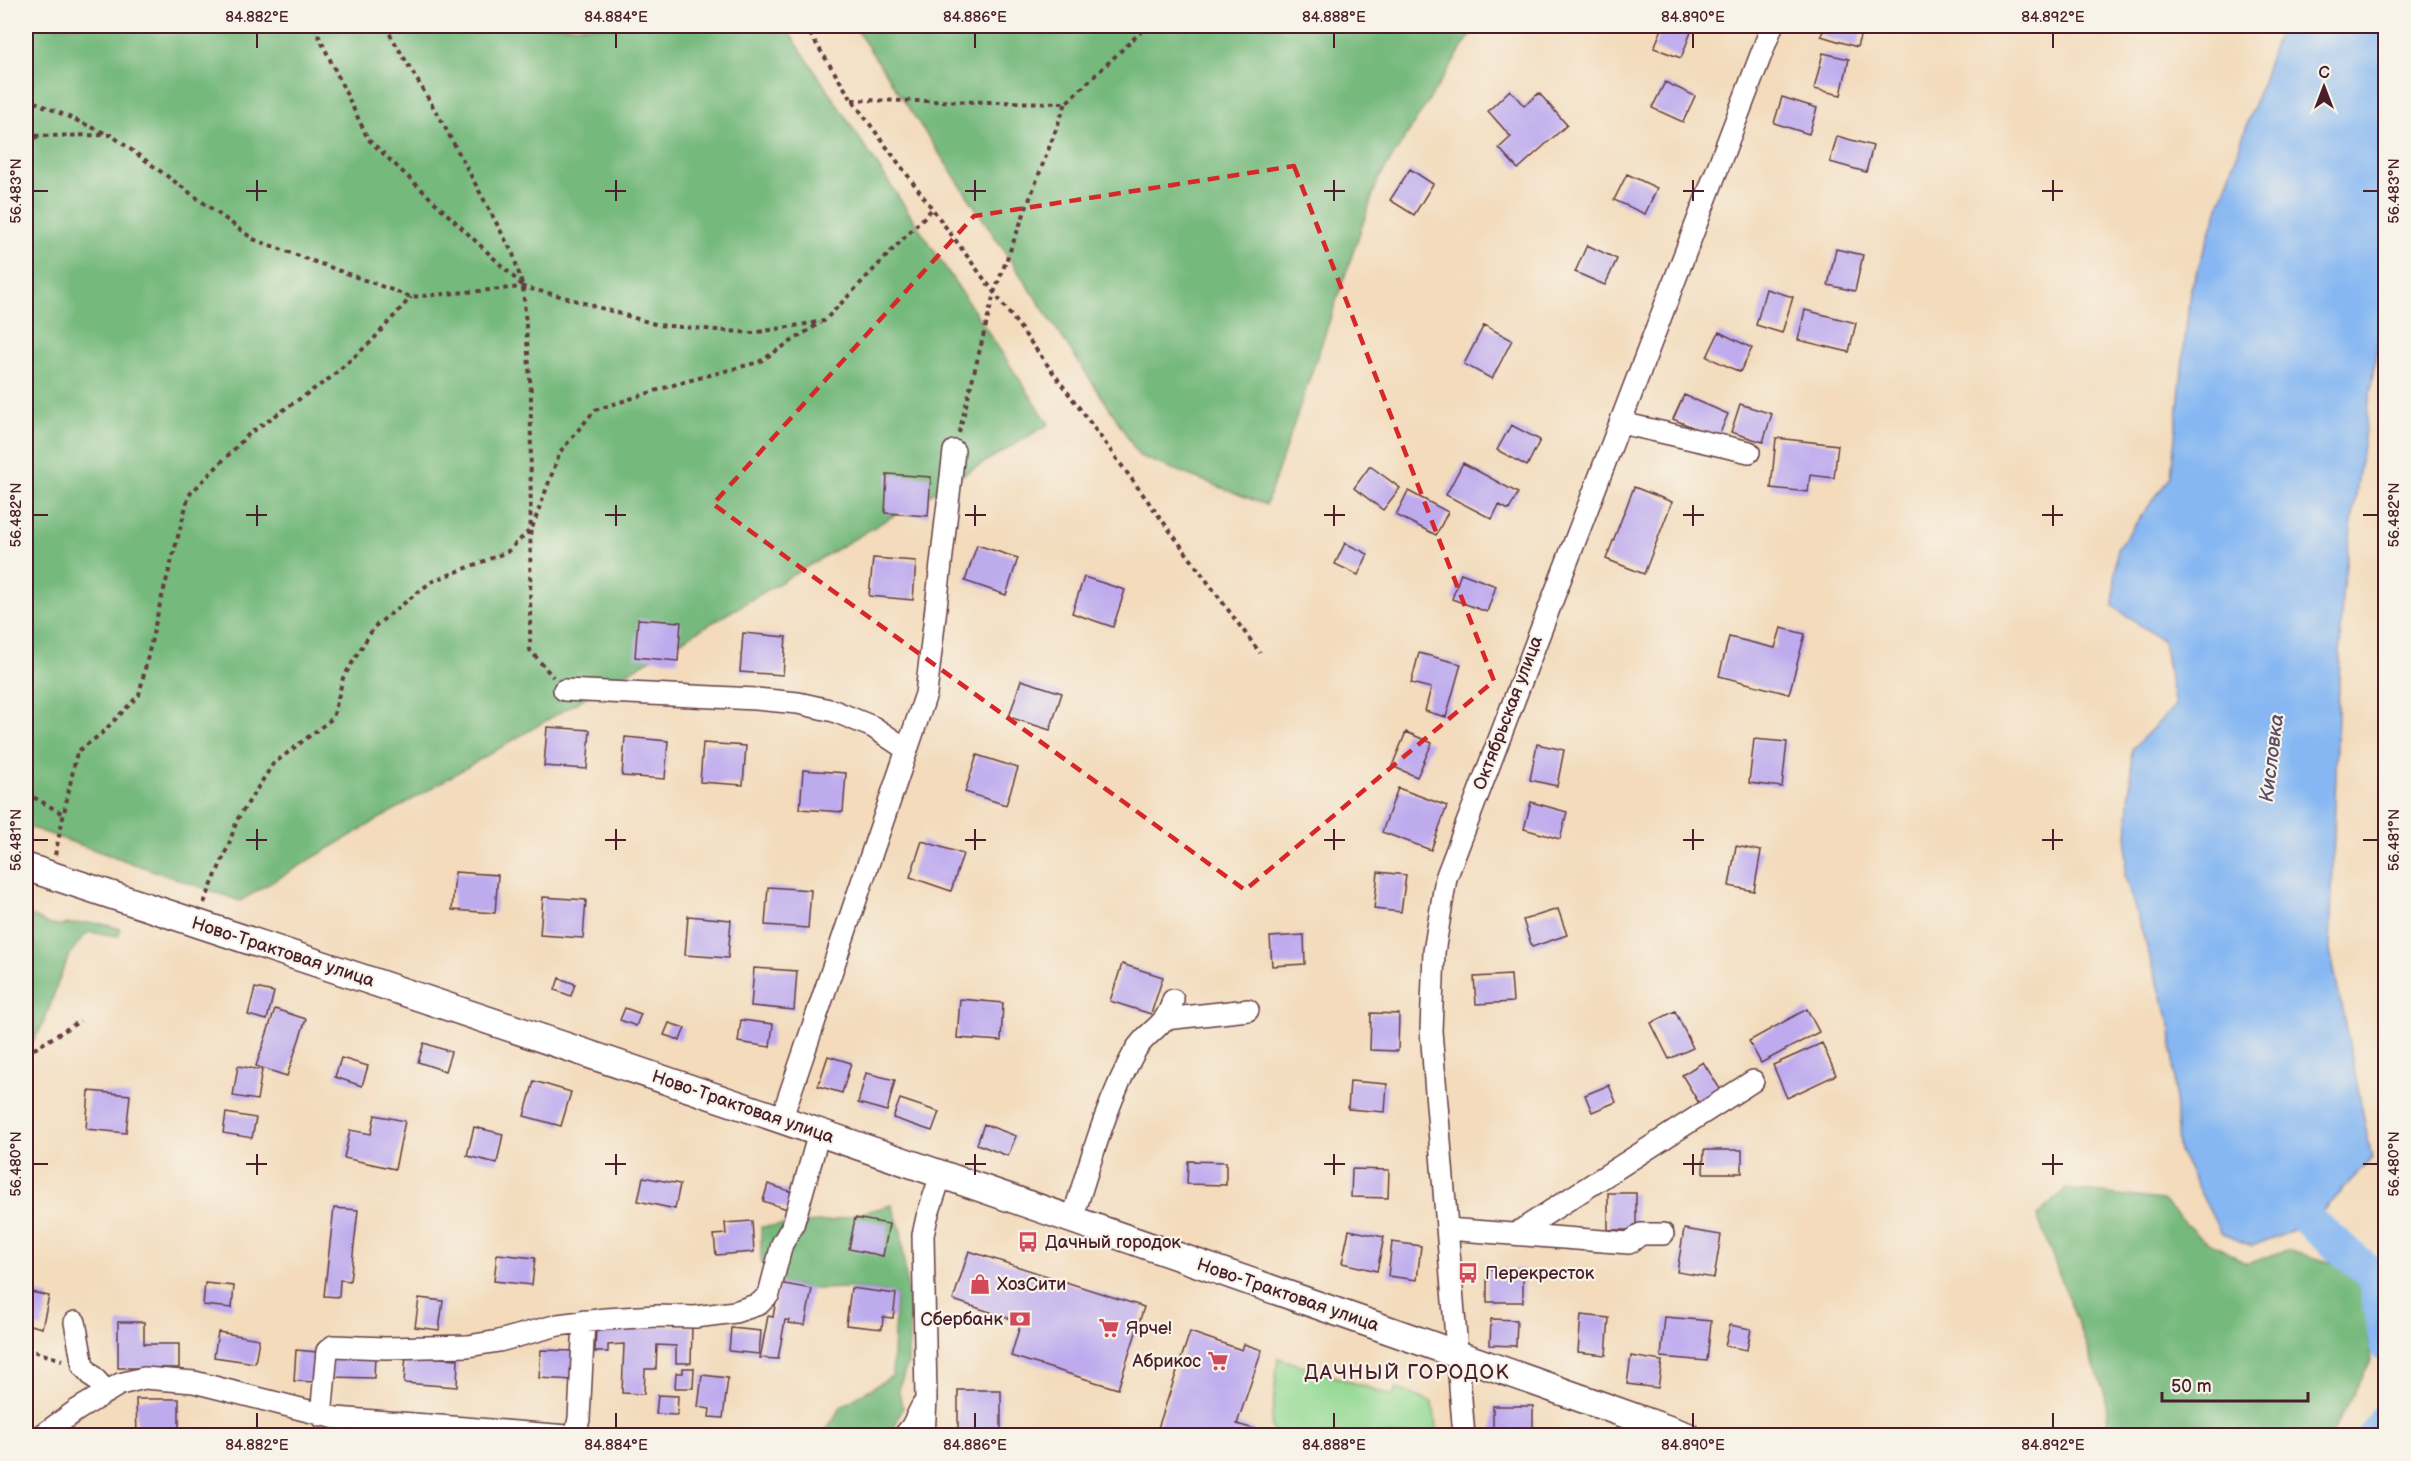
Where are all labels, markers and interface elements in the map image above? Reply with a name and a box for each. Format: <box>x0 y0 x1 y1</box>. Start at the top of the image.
text: 84.882°E <box>225 8 289 27</box>
text: 84.884°E <box>584 8 648 27</box>
text: 84.886°E <box>943 8 1007 27</box>
text: 84.888°E <box>1302 8 1366 27</box>
text: 84.890°E <box>1661 8 1725 27</box>
text: 84.892°E <box>2021 8 2085 27</box>
north arrow <box>2294 57 2354 117</box>
text: С <box>2318 64 2330 83</box>
text: 56.483°N <box>7 158 26 224</box>
text: 56.483°N <box>2385 158 2404 224</box>
text: 56.482°N <box>7 482 26 548</box>
text: 56.482°N <box>2385 482 2404 548</box>
street label: Октябрьская улица <box>1469 633 1547 793</box>
water label: Кисловка <box>2255 713 2289 803</box>
text: 56.481°N <box>7 809 26 871</box>
text: 56.481°N <box>2385 809 2404 871</box>
street label: Ново-Трактовая улица <box>189 912 377 992</box>
street label: Ново-Трактовая улица <box>649 1066 837 1148</box>
text: 56.480°N <box>7 1131 26 1197</box>
text: 56.480°N <box>2385 1131 2404 1197</box>
bus stop icon: Дачный городок <box>1016 1230 1040 1254</box>
place label: Дачный городок <box>1045 1232 1181 1253</box>
street label: Ново-Трактовая улица <box>1194 1254 1382 1336</box>
bus stop icon: Перекресток <box>1456 1261 1480 1285</box>
place label: Перекресток <box>1485 1263 1595 1284</box>
shop icon: ХозСити <box>968 1272 992 1296</box>
place label: ХозСити <box>997 1274 1066 1295</box>
bank icon: Сбербанк <box>1008 1307 1032 1331</box>
place label: Сбербанк <box>921 1309 1003 1330</box>
supermarket icon: Ярче! <box>1097 1316 1121 1340</box>
place label: Ярче! <box>1126 1318 1172 1339</box>
supermarket icon: Абрикос <box>1206 1349 1230 1373</box>
place label: Абрикос <box>1132 1351 1201 1372</box>
district label: ДАЧНЫЙ ГОРОДОК <box>1304 1361 1510 1385</box>
scale bar <box>2162 1365 2308 1403</box>
text: 50 m <box>2171 1376 2212 1397</box>
text: 84.882°E <box>225 1436 289 1455</box>
text: 84.884°E <box>584 1436 648 1455</box>
text: 84.886°E <box>943 1436 1007 1455</box>
text: 84.888°E <box>1302 1436 1366 1455</box>
text: 84.890°E <box>1661 1436 1725 1455</box>
text: 84.892°E <box>2021 1436 2085 1455</box>

